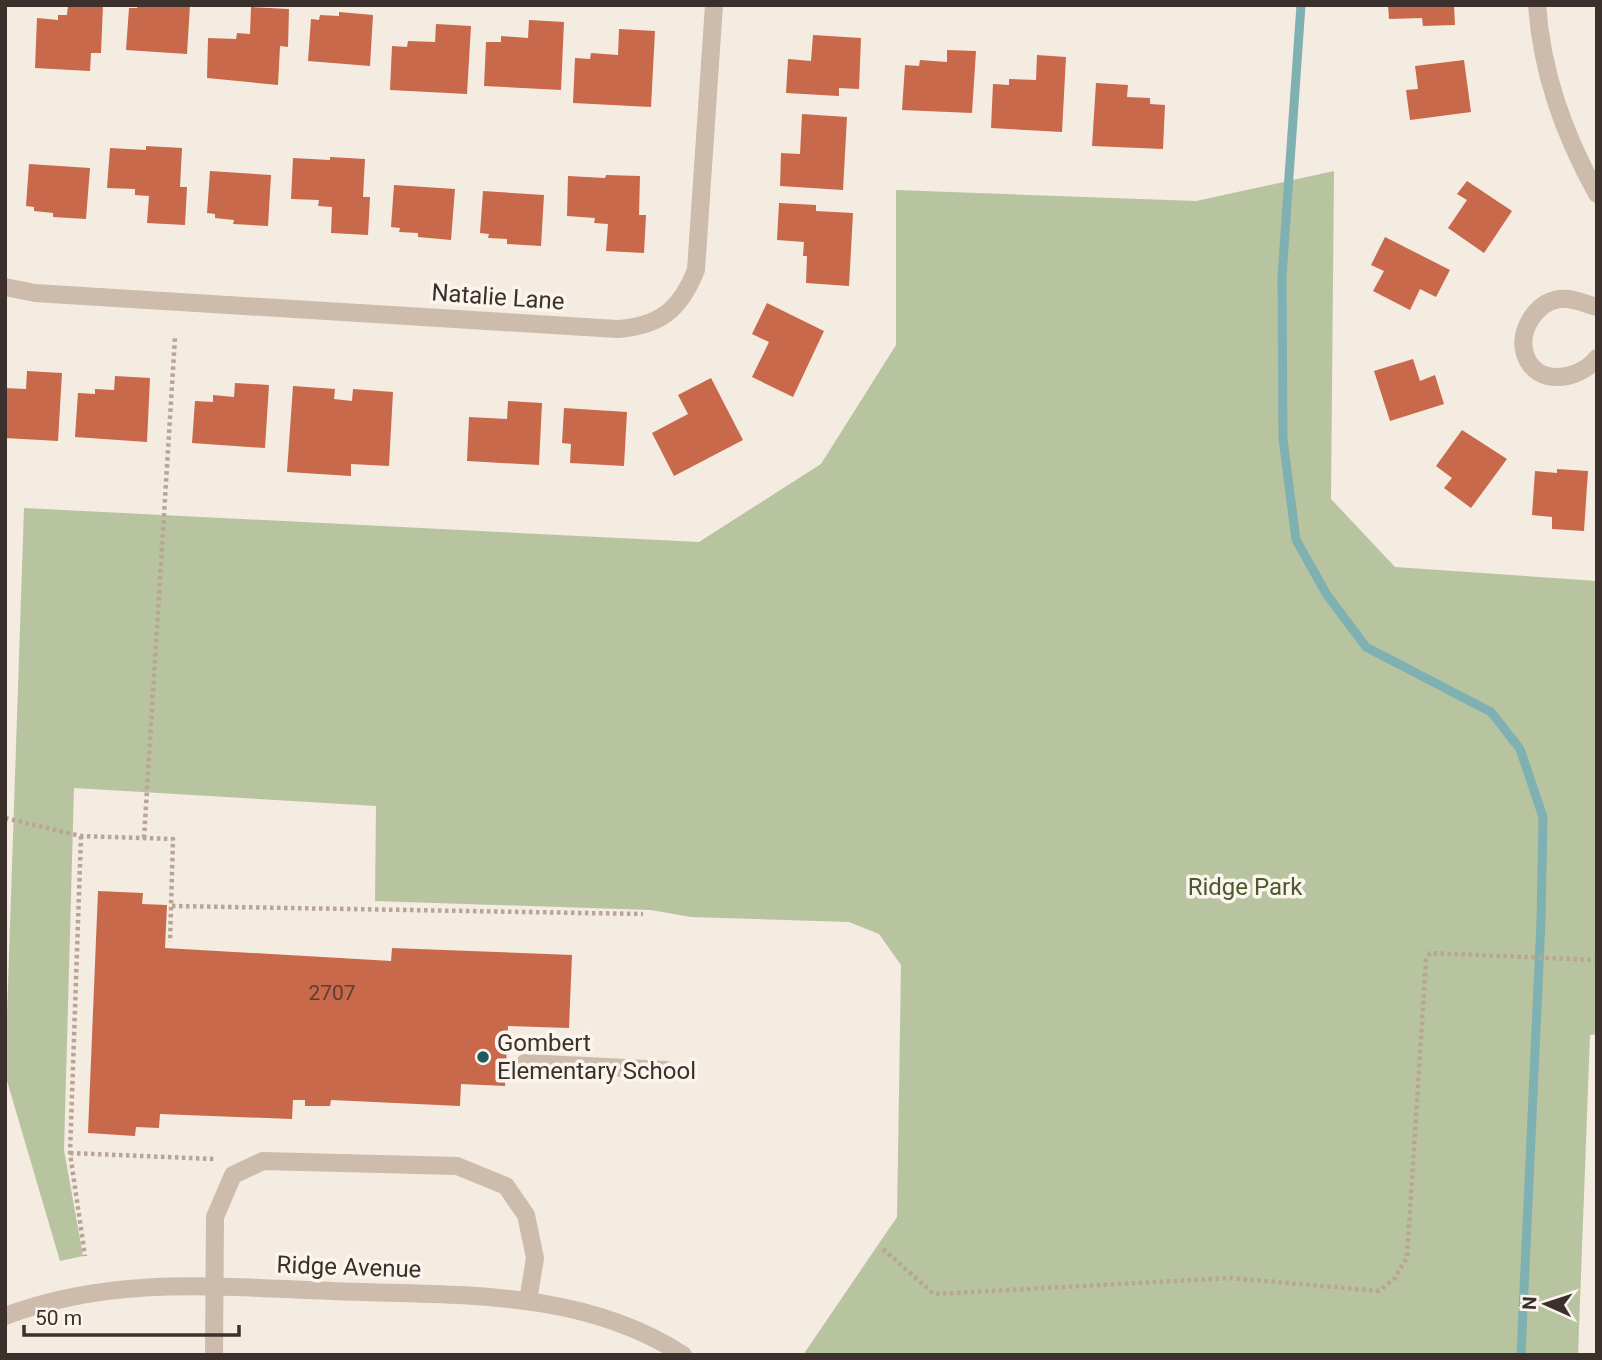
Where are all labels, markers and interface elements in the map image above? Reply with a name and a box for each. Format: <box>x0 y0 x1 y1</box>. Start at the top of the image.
street label: Natalie Lane <box>430 278 566 316</box>
park label: Ridge Park <box>1188 873 1303 901</box>
house number: 2707 <box>308 981 356 1005</box>
place label: Gombert Elementary School <box>497 1029 696 1085</box>
marker: Gombert Elementary School <box>475 1049 491 1065</box>
street label: Ridge Avenue <box>276 1250 422 1284</box>
north arrow <box>1511 1269 1581 1339</box>
scale bar <box>24 1294 240 1338</box>
text: N <box>1518 1296 1541 1310</box>
text: 50 m <box>35 1306 82 1330</box>

